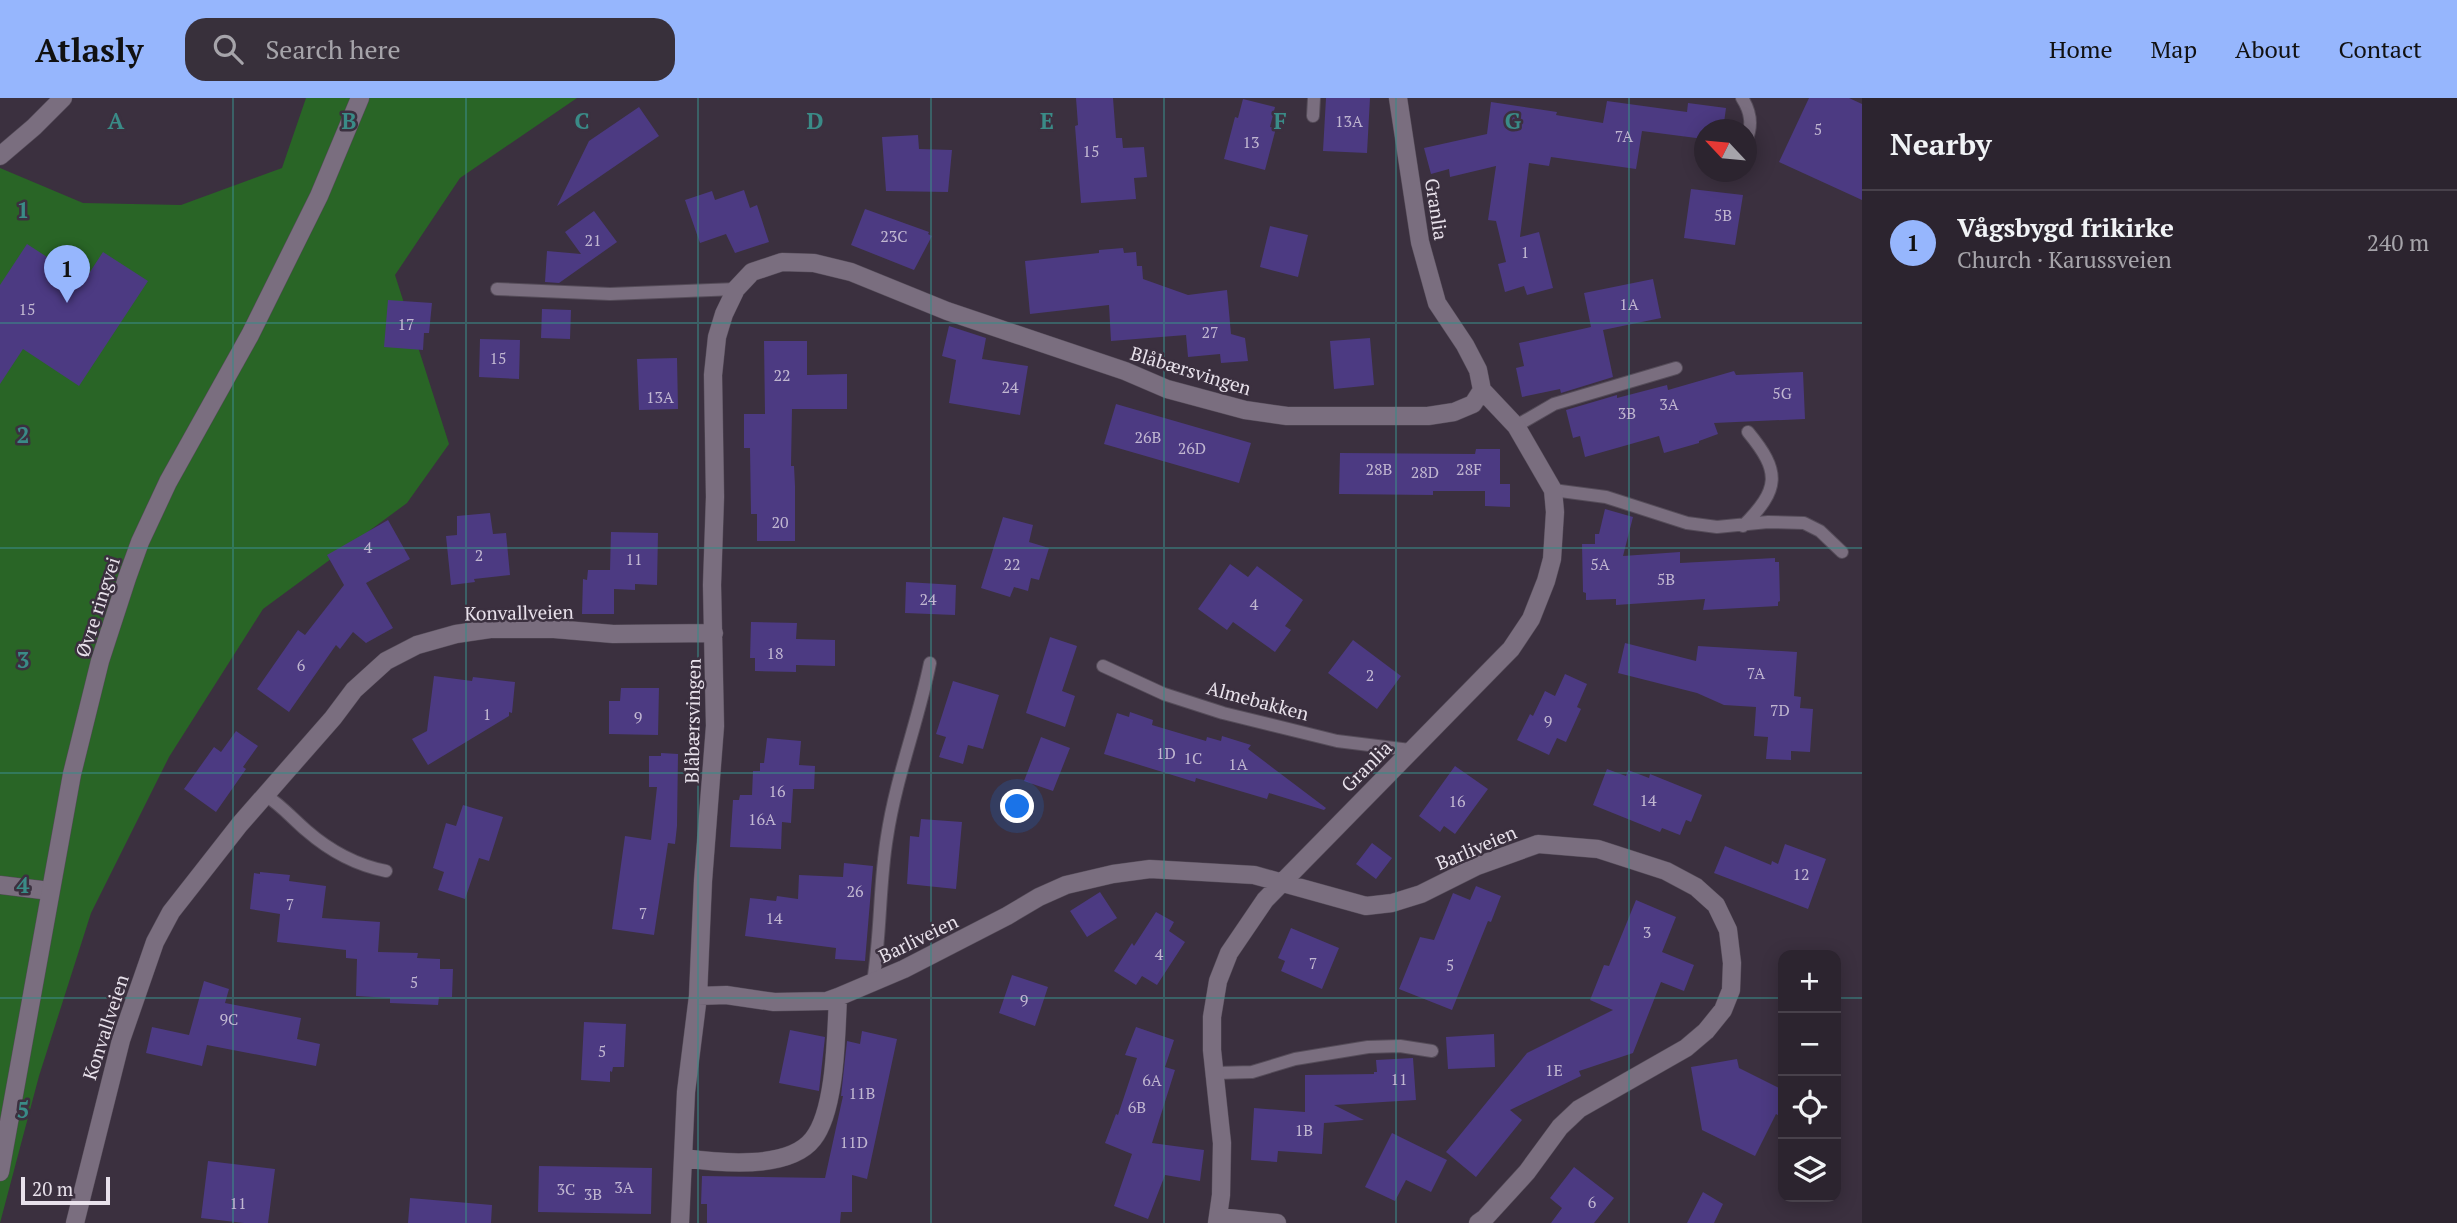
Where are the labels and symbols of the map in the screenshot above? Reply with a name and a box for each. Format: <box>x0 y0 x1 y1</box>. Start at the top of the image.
text: A <box>108 105 125 136</box>
text: B <box>342 105 357 136</box>
text: C <box>575 105 590 136</box>
text: D <box>807 105 824 136</box>
text: E <box>1040 105 1054 136</box>
text: F <box>1273 105 1287 136</box>
text: G <box>1505 105 1522 136</box>
house number: 13A <box>1335 110 1363 132</box>
house number: 5 <box>1814 118 1822 140</box>
north arrow <box>1694 119 1757 182</box>
house number: 7A <box>1615 125 1633 147</box>
house number: 13 <box>1242 131 1260 153</box>
house number: 15 <box>1082 140 1100 162</box>
street label: Granlia <box>1420 176 1454 242</box>
text: 1 <box>17 194 30 225</box>
house number: 5B <box>1714 204 1732 226</box>
house number: 23C <box>880 225 908 247</box>
house number: 21 <box>584 229 602 251</box>
house number: 1 <box>1521 241 1529 263</box>
pin: 1 <box>44 245 90 303</box>
house number: 1A <box>1619 293 1639 315</box>
house number: 15 <box>18 298 36 320</box>
house number: 17 <box>397 313 415 335</box>
house number: 27 <box>1201 321 1219 343</box>
street label: Blåbærsvingen <box>1128 340 1254 400</box>
house number: 15 <box>489 347 507 369</box>
house number: 22 <box>773 364 791 386</box>
house number: 24 <box>1001 376 1019 398</box>
house number: 5G <box>1772 382 1792 404</box>
house number: 13A <box>646 386 674 408</box>
house number: 3A <box>1659 393 1679 415</box>
house number: 3B <box>1618 402 1636 424</box>
text: 2 <box>17 419 30 450</box>
house number: 26B <box>1135 426 1161 448</box>
house number: 26D <box>1178 437 1206 459</box>
house number: 28B <box>1366 458 1392 480</box>
house number: 28F <box>1456 458 1482 480</box>
house number: 28D <box>1411 461 1439 483</box>
house number: 20 <box>771 511 789 533</box>
house number: 4 <box>364 536 373 558</box>
house number: 2 <box>475 544 483 566</box>
house number: 11 <box>625 548 643 570</box>
house number: 22 <box>1003 553 1021 575</box>
house number: 5A <box>1590 553 1610 575</box>
street label: Øvre ringvei <box>69 554 125 660</box>
house number: 5B <box>1657 568 1675 590</box>
house number: 24 <box>919 588 937 610</box>
house number: 4 <box>1250 593 1259 615</box>
street label: Konvallveien <box>464 599 574 625</box>
house number: 18 <box>766 642 784 664</box>
text: 3 <box>17 644 30 675</box>
house number: 6 <box>297 654 306 676</box>
street label: Blåbærsvingen <box>678 658 706 784</box>
house number: 7A <box>1747 662 1765 684</box>
house number: 2 <box>1366 664 1374 686</box>
street label: Almebakken <box>1204 674 1312 726</box>
house number: 7D <box>1770 699 1790 721</box>
house number: 1 <box>483 703 491 725</box>
house number: 9 <box>634 706 642 728</box>
house number: 9 <box>1544 710 1552 732</box>
street label: Granlia <box>1335 735 1397 797</box>
house number: 1D <box>1156 742 1176 764</box>
house number: 1C <box>1184 747 1202 769</box>
house number: 1A <box>1228 753 1248 775</box>
house number: 16 <box>768 780 786 802</box>
your location <box>1000 789 1034 823</box>
house number: 14 <box>1639 789 1657 811</box>
house number: 16 <box>1448 790 1466 812</box>
house number: 16A <box>748 808 776 830</box>
street label: Barliveien <box>1432 819 1520 875</box>
house number: 12 <box>1792 863 1810 885</box>
text: 4 <box>17 869 30 900</box>
house number: 26 <box>846 880 864 902</box>
house number: 7 <box>286 893 294 915</box>
house number: 7 <box>639 902 647 924</box>
house number: 14 <box>765 907 783 929</box>
street label: Barliveien <box>874 908 962 968</box>
house number: 3 <box>1643 921 1651 943</box>
house number: 4 <box>1155 943 1164 965</box>
house number: 7 <box>1309 952 1317 974</box>
house number: 5 <box>1446 954 1454 976</box>
street label: Konvallveien <box>76 971 134 1083</box>
house number: 5 <box>410 971 418 993</box>
house number: 9 <box>1020 989 1028 1011</box>
house number: 9C <box>220 1008 238 1030</box>
house number: 5 <box>598 1040 606 1062</box>
house number: 1E <box>1545 1059 1563 1081</box>
house number: 11 <box>1390 1068 1408 1090</box>
house number: 6A <box>1142 1069 1162 1091</box>
house number: 11B <box>849 1082 875 1104</box>
text: 5 <box>17 1094 30 1125</box>
house number: 6B <box>1128 1096 1146 1118</box>
house number: 1B <box>1295 1119 1313 1141</box>
house number: 11D <box>840 1131 868 1153</box>
scale bar <box>21 1174 110 1206</box>
house number: 3A <box>614 1176 634 1198</box>
house number: 3C <box>557 1178 575 1200</box>
house number: 3B <box>584 1183 602 1205</box>
house number: 6 <box>1588 1191 1597 1213</box>
house number: 11 <box>229 1192 247 1214</box>

